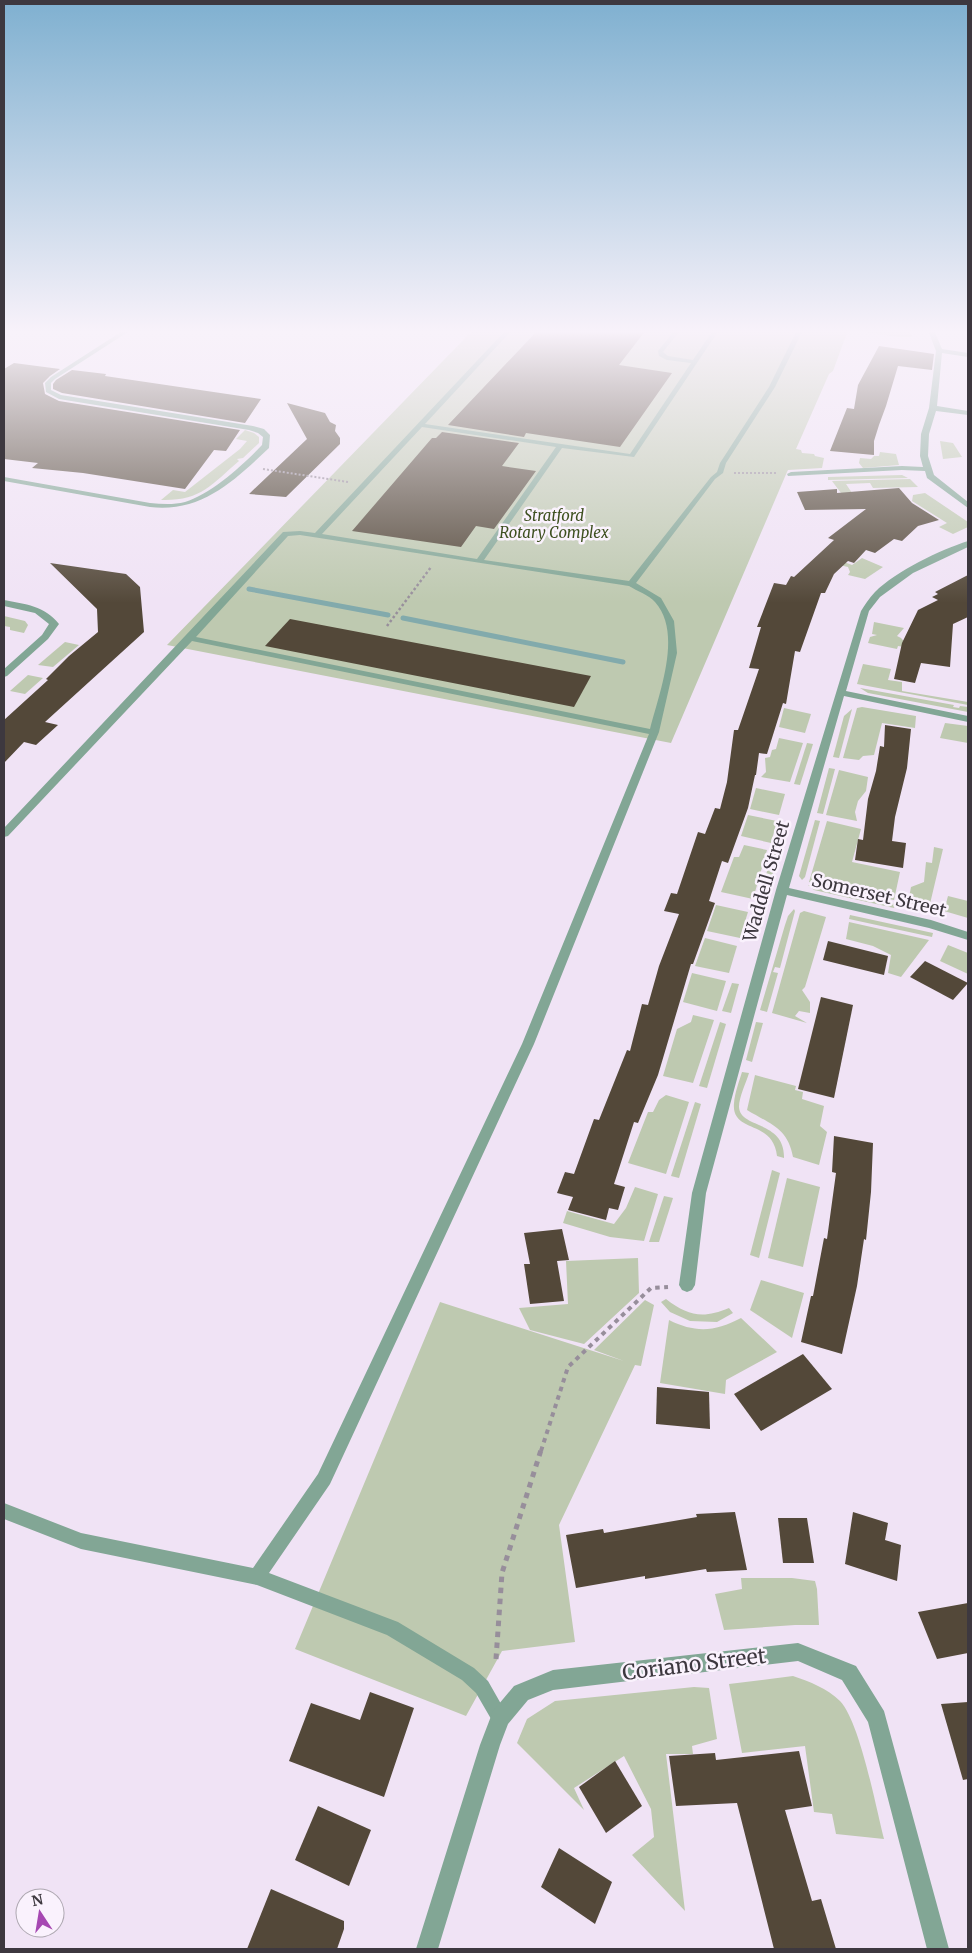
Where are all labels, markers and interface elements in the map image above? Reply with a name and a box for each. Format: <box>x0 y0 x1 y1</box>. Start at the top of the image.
park label: Stratford Rotary Complex <box>499 506 609 542</box>
street label: Waddell Street <box>737 818 794 945</box>
street label: Somerset Street <box>809 868 949 922</box>
street label: Coriano Street <box>621 1642 767 1686</box>
north arrow <box>15 1888 65 1938</box>
text: N <box>30 1890 45 1910</box>

